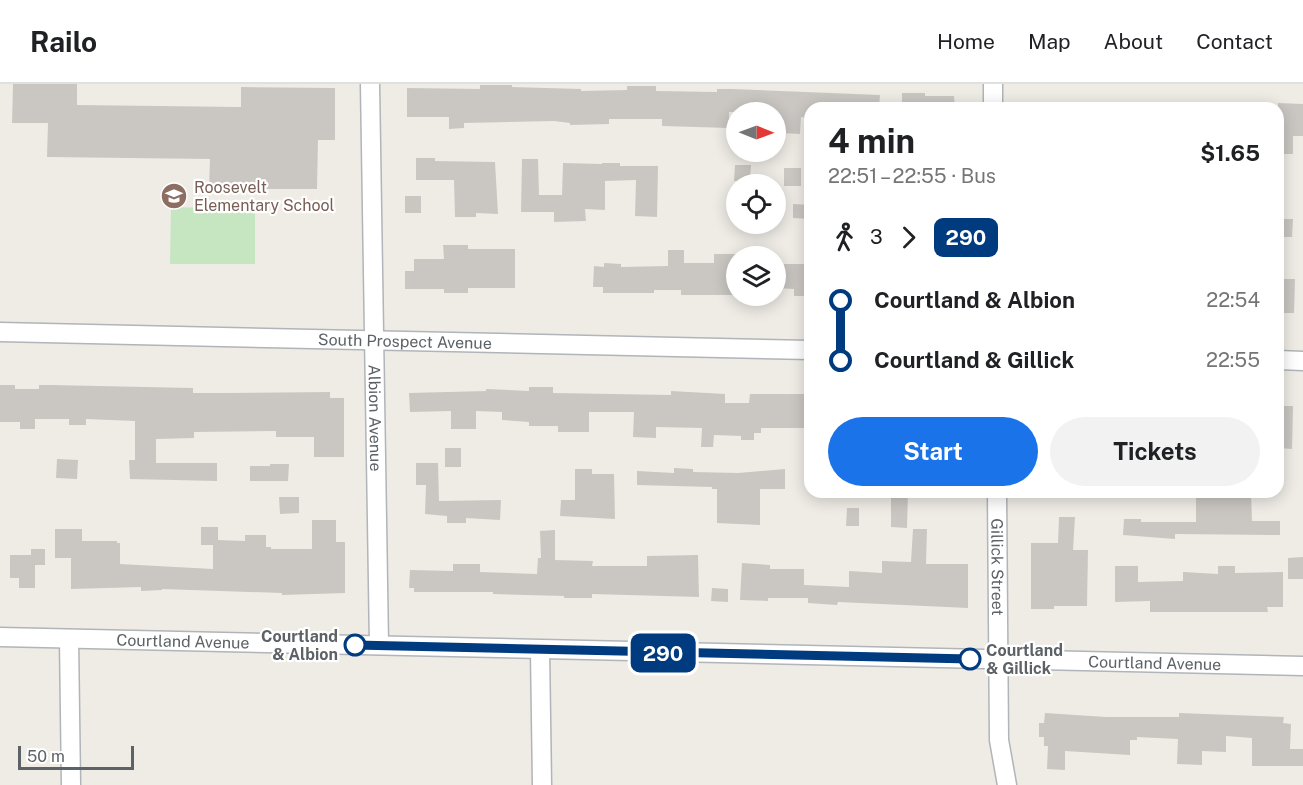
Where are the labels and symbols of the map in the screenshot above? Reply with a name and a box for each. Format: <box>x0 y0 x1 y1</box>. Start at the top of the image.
north arrow <box>726 102 786 162</box>
place label: Roosevelt Elementary School <box>194 178 335 215</box>
school or university icon: Roosevelt Elementary School <box>159 181 189 211</box>
street label: South Prospect Avenue <box>318 330 492 353</box>
street label: Albion Avenue <box>365 364 385 472</box>
street label: Gillick Street <box>987 518 1007 616</box>
place label: Courtland & Albion <box>261 627 338 664</box>
street label: Courtland Avenue <box>116 631 250 653</box>
marker: Courtland & Albion <box>344 634 366 656</box>
line badge: 290 <box>628 634 698 672</box>
place label: Courtland & Gillick <box>986 641 1063 678</box>
marker: Courtland & Gillick <box>959 648 981 670</box>
street label: Courtland Avenue <box>1088 652 1221 674</box>
scale bar <box>18 743 134 770</box>

